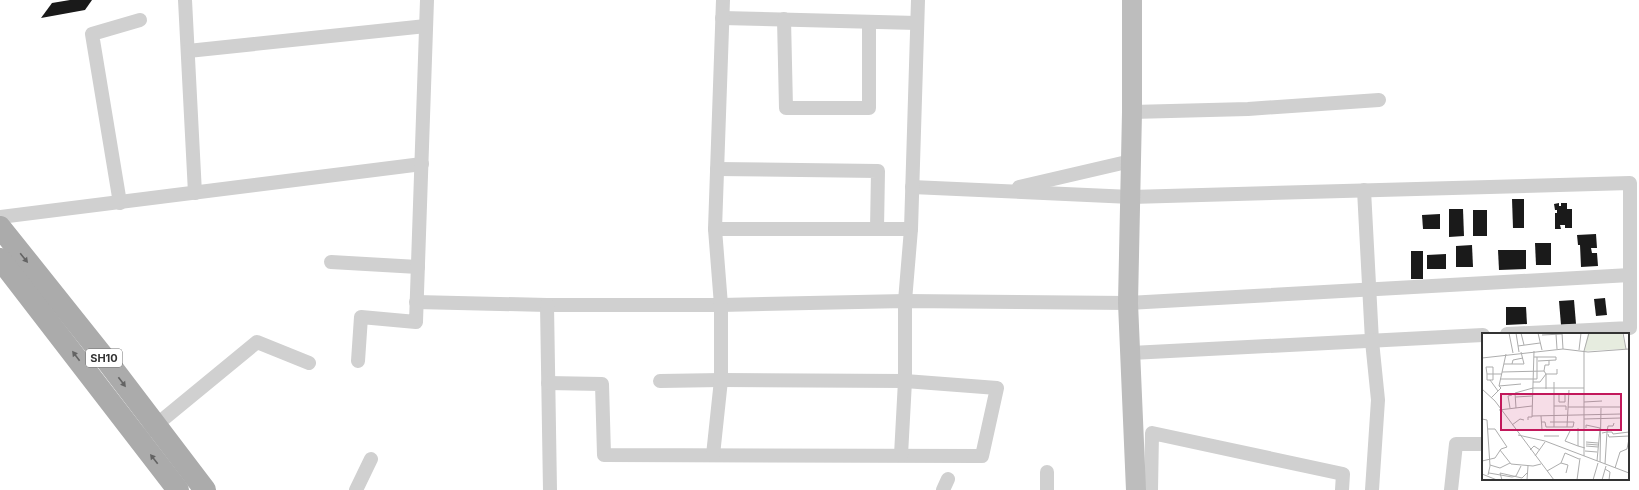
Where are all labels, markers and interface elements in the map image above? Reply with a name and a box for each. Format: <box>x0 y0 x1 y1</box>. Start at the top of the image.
one-way arrow <box>20 252 29 263</box>
inset map <box>1482 333 1629 480</box>
road number: SH10 <box>86 349 122 367</box>
one-way arrow <box>72 351 80 361</box>
one-way arrow <box>118 377 126 387</box>
one-way arrow <box>150 454 159 465</box>

